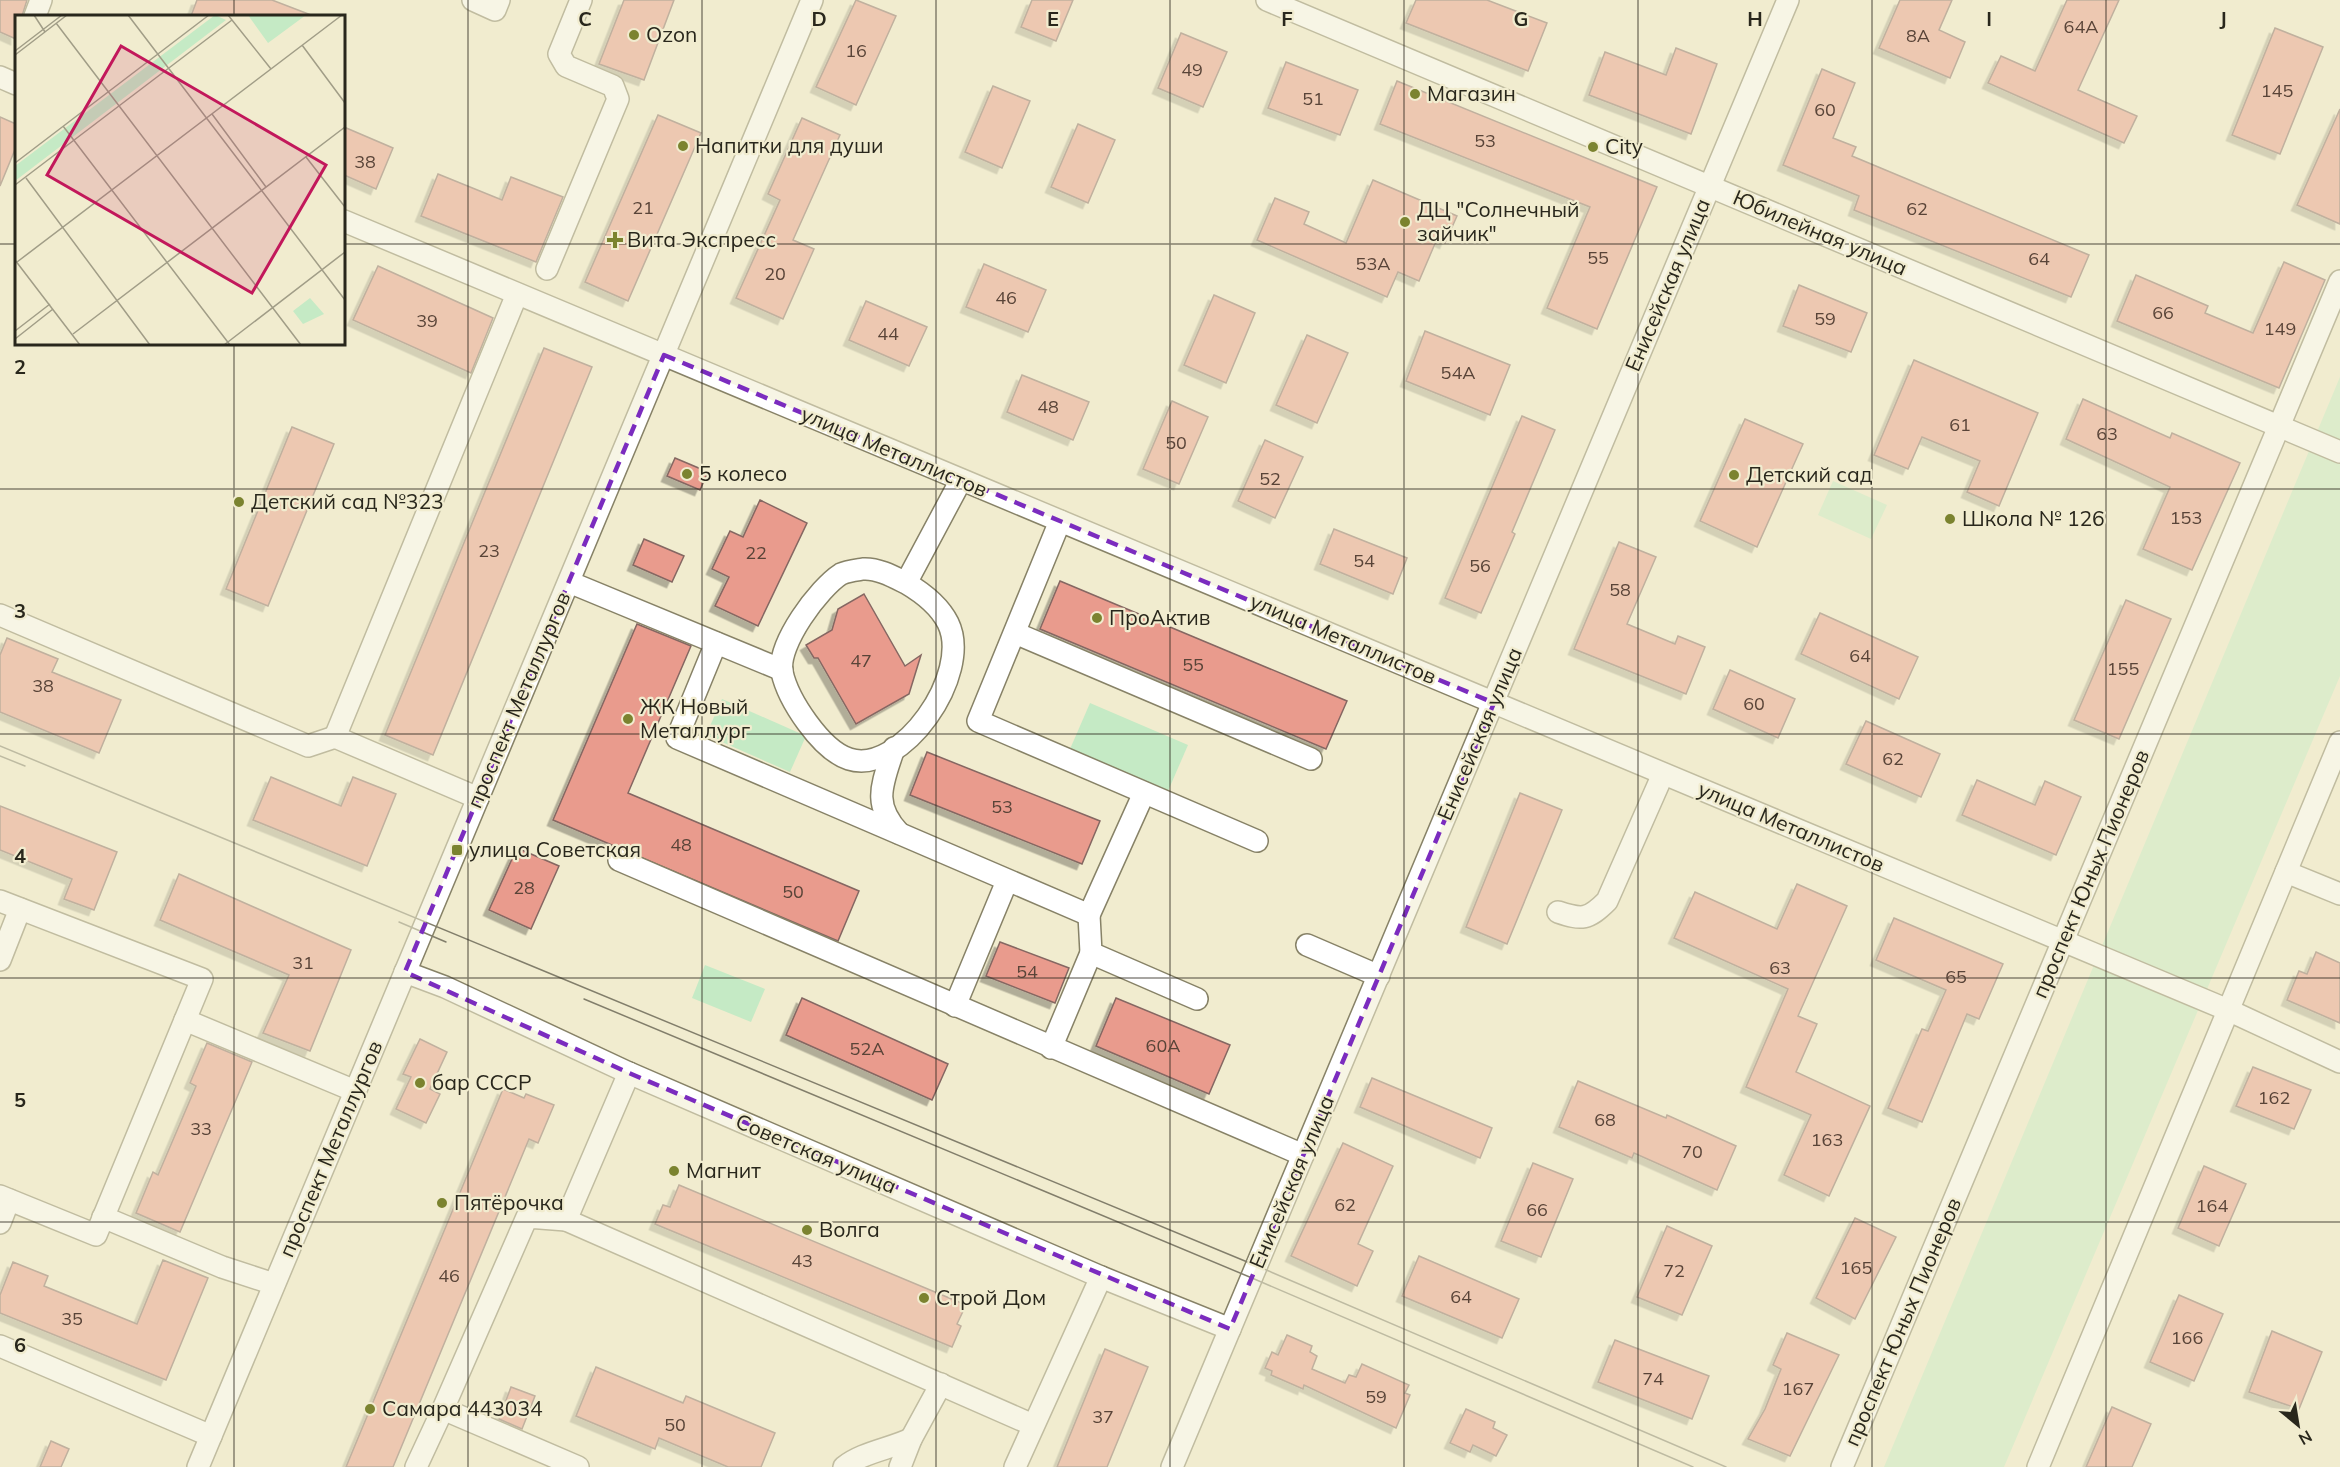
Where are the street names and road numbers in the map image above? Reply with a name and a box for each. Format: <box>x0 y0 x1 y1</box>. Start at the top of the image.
street label: Юбилейная улица <box>1729 184 1911 281</box>
street label: Енисейская улица <box>1619 194 1715 375</box>
street label: улица Металлистов <box>797 400 991 502</box>
street label: проспект Металлургов <box>461 587 576 812</box>
street label: улица Металлистов <box>1246 587 1440 689</box>
street label: Енисейская улица <box>1431 643 1527 824</box>
street label: проспект Юных Пионеров <box>2026 746 2154 1002</box>
street label: улица Металлистов <box>1694 775 1888 877</box>
street label: проспект Металлургов <box>273 1036 388 1261</box>
street label: Енисейская улица <box>1243 1091 1339 1272</box>
street label: Советская улица <box>732 1107 901 1199</box>
street label: проспект Юных Пионеров <box>1838 1194 1966 1450</box>

